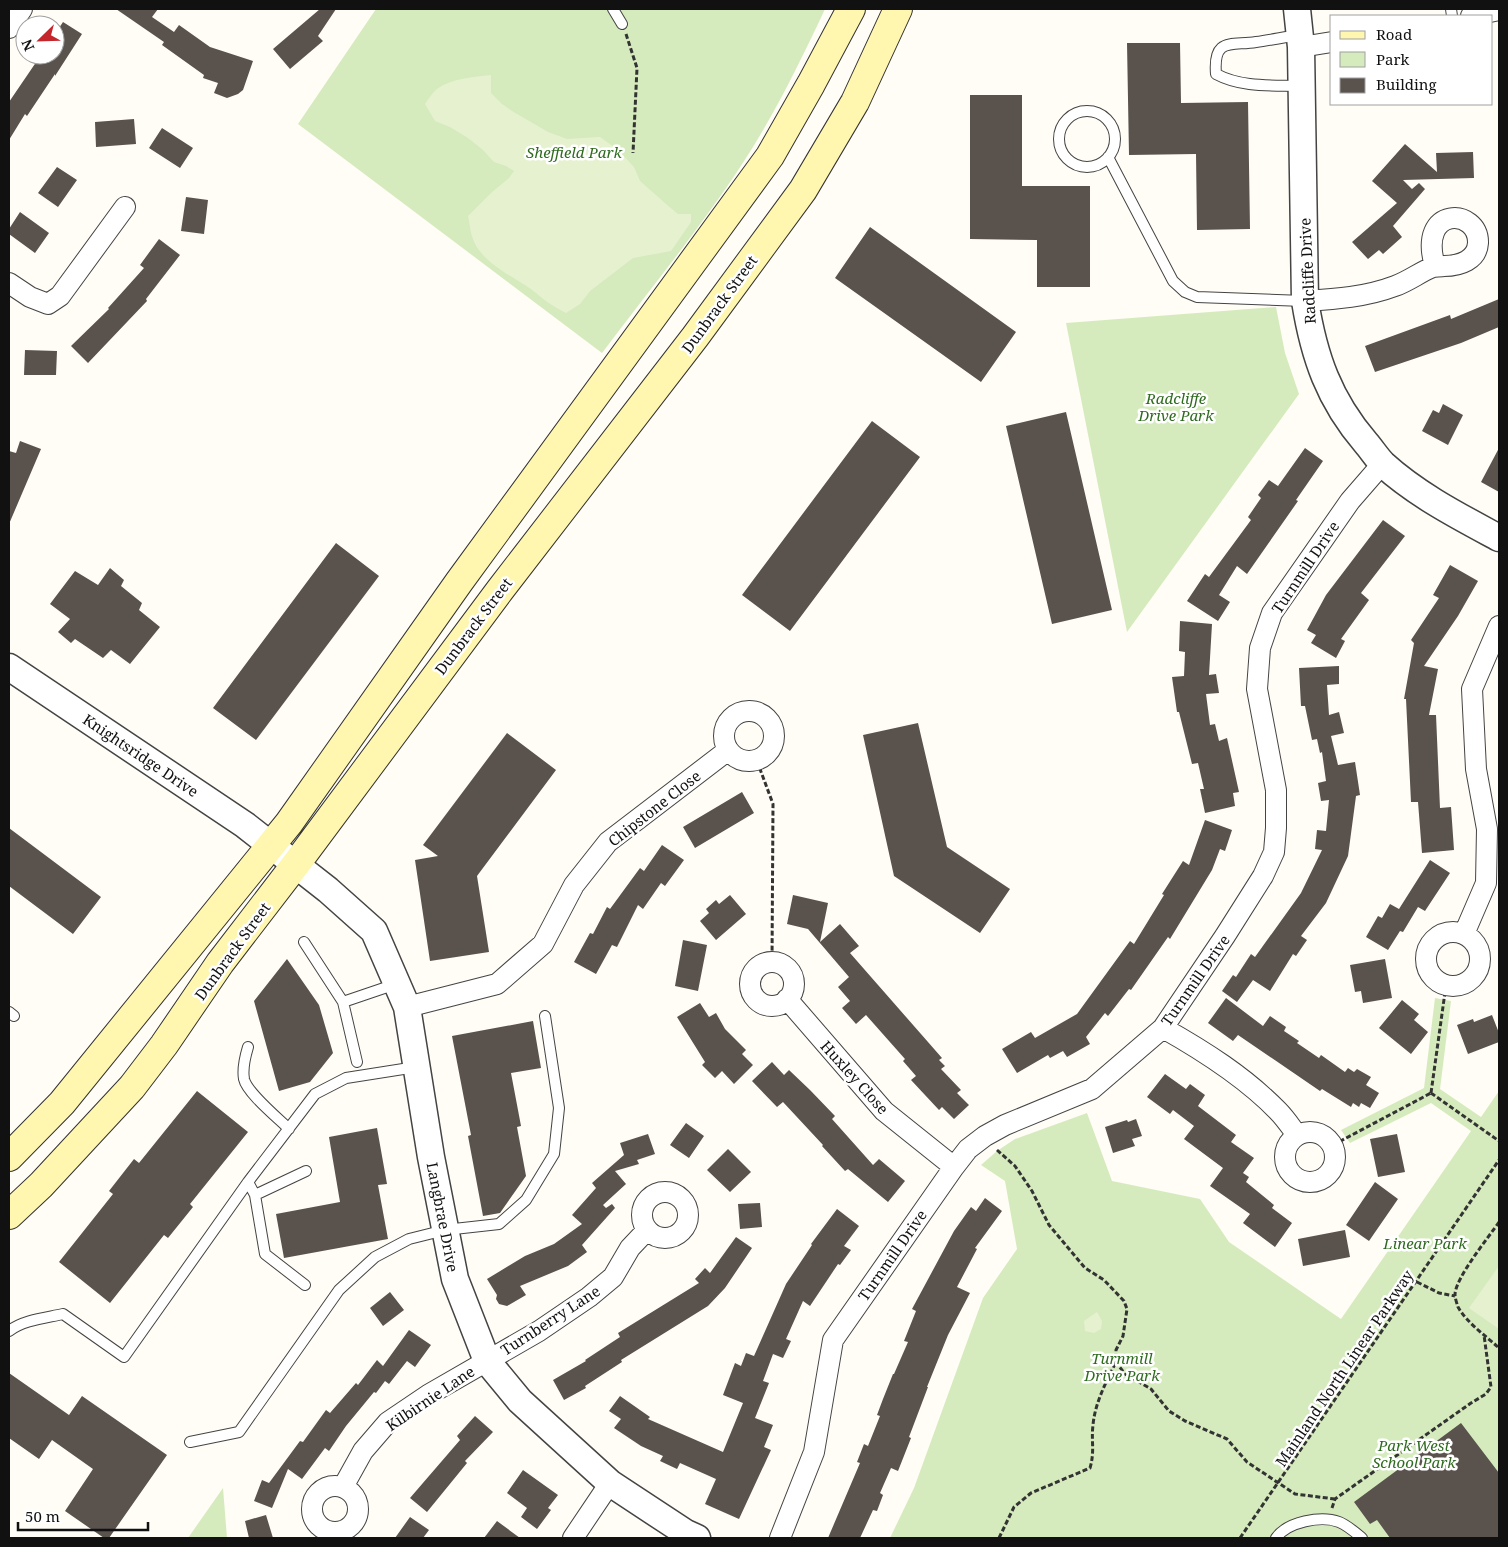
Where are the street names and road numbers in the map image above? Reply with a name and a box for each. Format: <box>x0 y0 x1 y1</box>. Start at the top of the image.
street label: Radcliffe Drive <box>1294 217 1320 325</box>
street label: Dunbrack Street <box>677 251 761 357</box>
street label: Turnmill Drive <box>1267 517 1343 617</box>
street label: Dunbrack Street <box>430 573 516 679</box>
street label: Knightsridge Drive <box>79 709 203 801</box>
street label: Chipstone Close <box>604 766 704 850</box>
street label: Dunbrack Street <box>190 898 274 1004</box>
street label: Turnmill Drive <box>1156 930 1234 1030</box>
street label: Huxley Close <box>817 1036 893 1118</box>
street label: Langbrae Drive <box>423 1160 463 1274</box>
street label: Turnmill Drive <box>853 1205 931 1305</box>
street label: Mainland North Linear Parkway <box>1271 1265 1418 1470</box>
street label: Turnberry Lane <box>496 1280 604 1360</box>
street label: Kilbirnie Lane <box>382 1361 478 1435</box>

